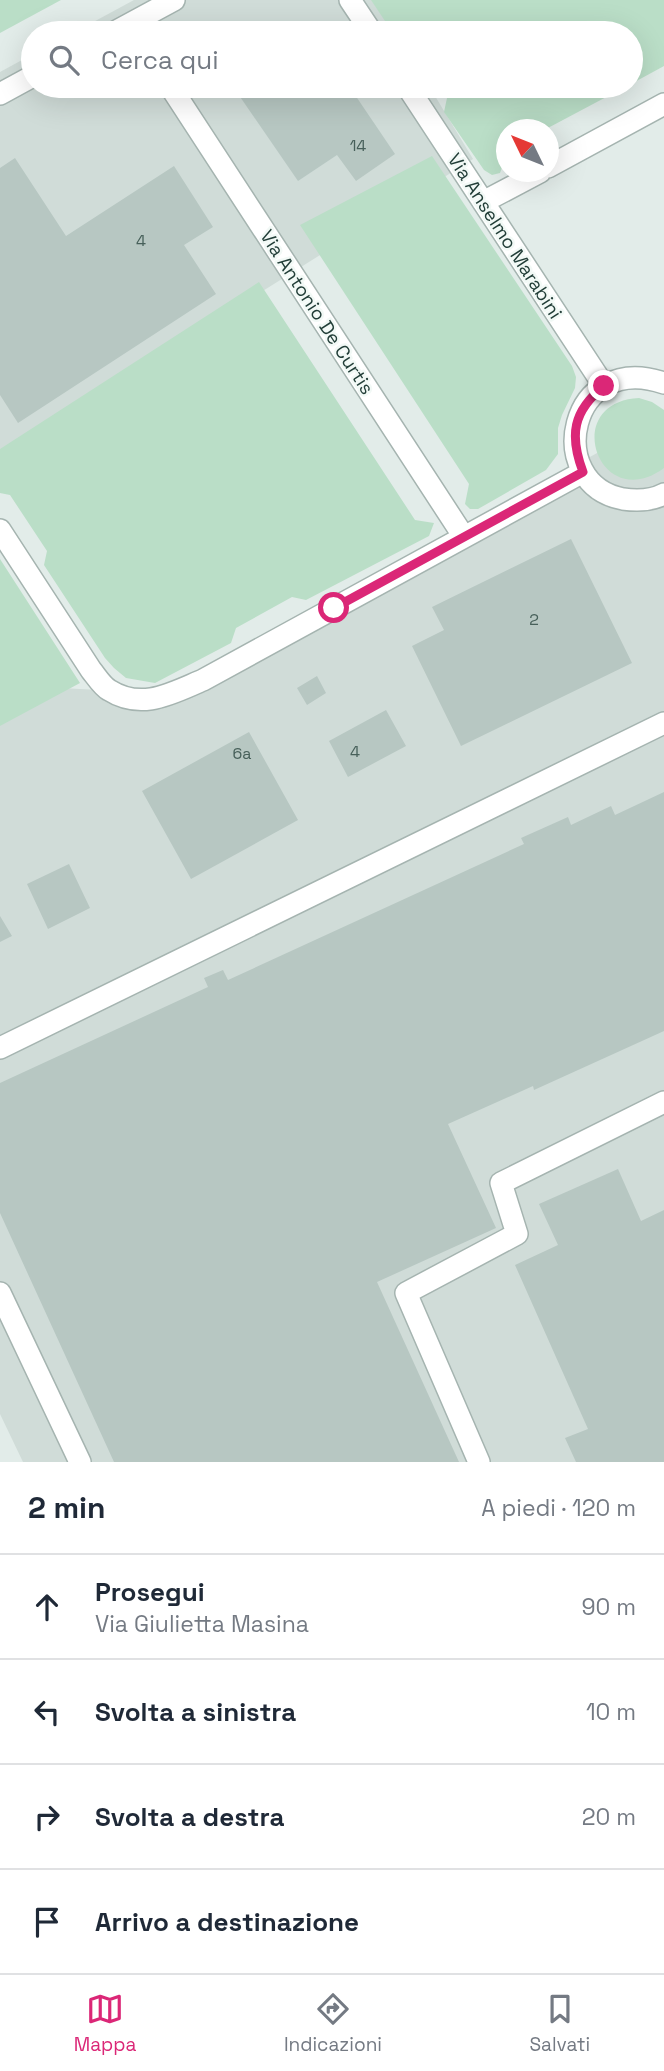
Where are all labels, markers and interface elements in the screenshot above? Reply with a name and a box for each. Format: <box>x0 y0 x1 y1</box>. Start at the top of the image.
search box <box>21 21 643 98</box>
icon: search <box>45 41 83 79</box>
text: Cerca qui <box>101 43 219 77</box>
north arrow <box>496 119 559 182</box>
house number: 14 <box>350 135 366 156</box>
street label: Via Anselmo Marabini <box>442 148 568 324</box>
street label: Via Antonio De Curtis <box>254 225 380 399</box>
house number: 4 <box>136 230 146 251</box>
route end <box>588 370 619 401</box>
route start <box>318 592 349 623</box>
house number: 2 <box>529 609 539 630</box>
house number: 4 <box>350 741 360 762</box>
house number: 6a <box>233 743 252 764</box>
text: 2 min <box>28 1488 106 1527</box>
text: A piedi · 120 m <box>481 1493 636 1523</box>
text: Prosegui <box>95 1575 205 1609</box>
icon: ahead <box>28 1588 66 1626</box>
text: 90 m <box>581 1592 636 1622</box>
text: Via Giulietta Masina <box>95 1609 309 1639</box>
icon: left <box>28 1693 66 1731</box>
text: Svolta a sinistra <box>95 1695 296 1729</box>
text: 10 m <box>586 1697 636 1727</box>
icon: right <box>28 1798 66 1836</box>
text: Svolta a destra <box>95 1800 284 1834</box>
text: 20 m <box>582 1802 636 1832</box>
icon: arrive <box>28 1903 66 1941</box>
text: Arrivo a destinazione <box>95 1905 359 1939</box>
tab: Mappa <box>74 1990 136 2057</box>
tab: Indicazioni <box>284 1990 382 2057</box>
tab: Salvati <box>529 1990 590 2057</box>

